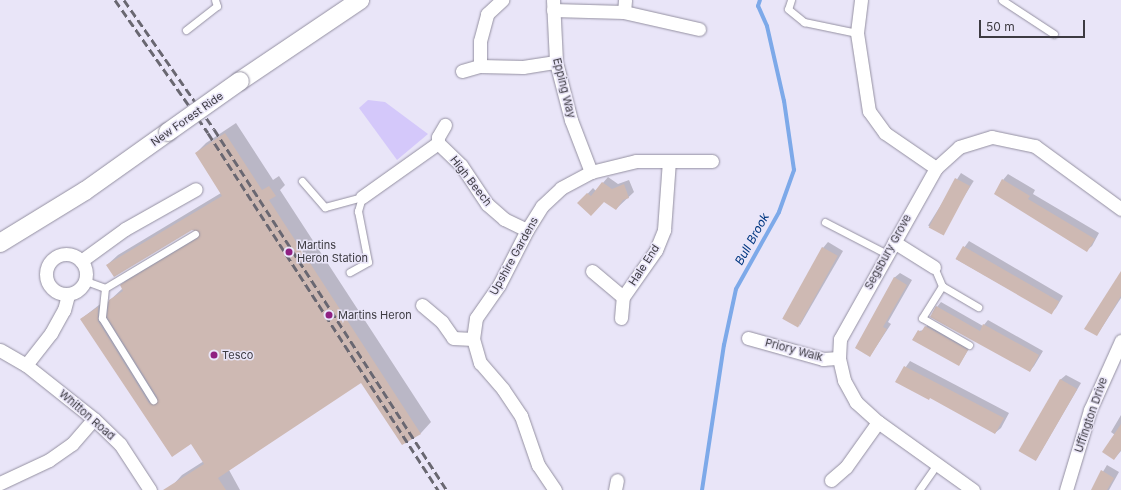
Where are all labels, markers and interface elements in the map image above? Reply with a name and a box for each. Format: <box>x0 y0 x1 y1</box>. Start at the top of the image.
scale bar <box>981 12 1087 38</box>
text: 50 m <box>986 19 1015 34</box>
street label: Epping Way <box>550 57 578 119</box>
street label: New Forest Ride <box>148 89 226 149</box>
street label: High Beech <box>447 153 495 209</box>
water label: Bull Brook <box>732 210 772 268</box>
street label: Segsbury Grove <box>862 212 914 292</box>
street label: Upshire Gardens <box>487 215 541 297</box>
place label: Martins Heron Station <box>297 239 368 265</box>
street label: Hale End <box>626 242 662 288</box>
marker: Martins Heron Station <box>284 247 294 257</box>
place label: Martins Heron <box>338 308 412 322</box>
marker: Martins Heron <box>323 309 335 321</box>
street label: Priory Walk <box>764 336 824 364</box>
place label: Tesco <box>222 348 253 362</box>
marker: Tesco <box>209 350 219 360</box>
street label: Uffington Drive <box>1072 376 1110 454</box>
street label: Whitton Road <box>56 387 118 443</box>

